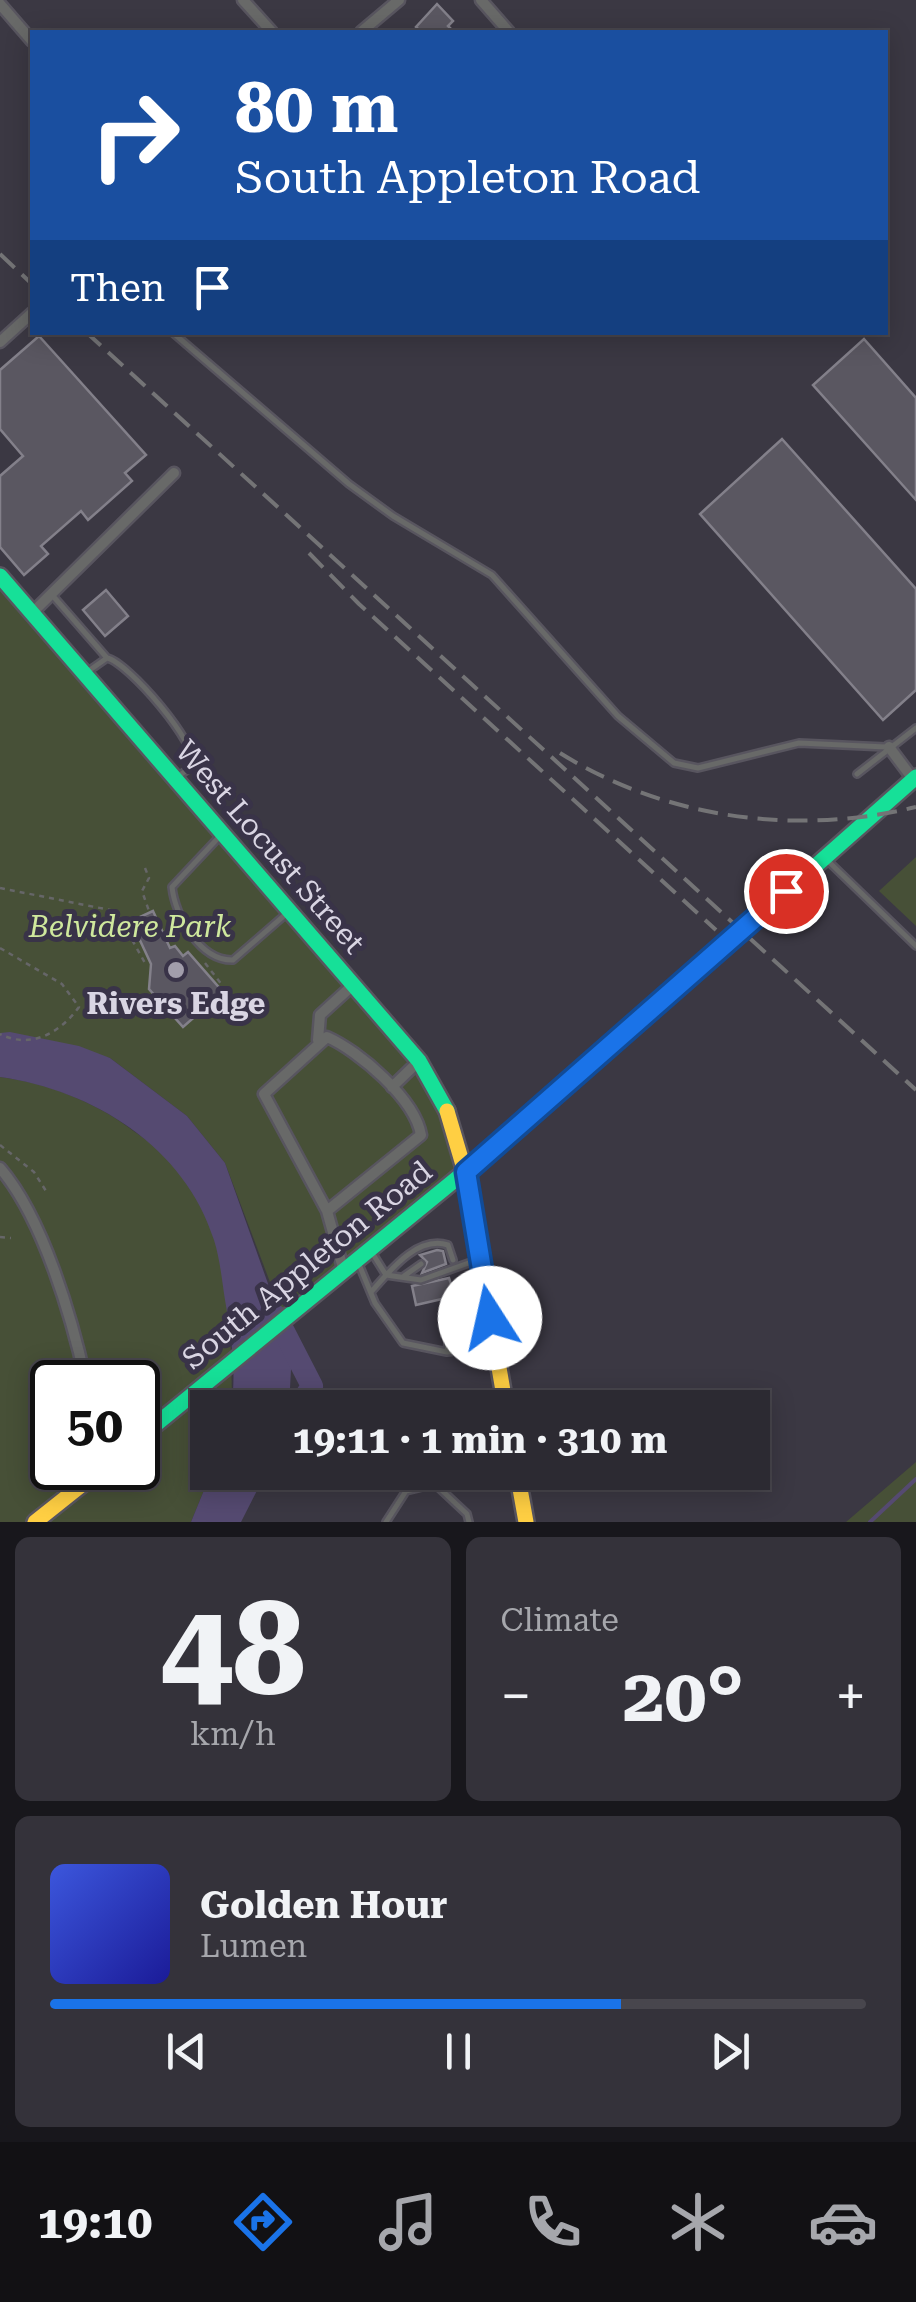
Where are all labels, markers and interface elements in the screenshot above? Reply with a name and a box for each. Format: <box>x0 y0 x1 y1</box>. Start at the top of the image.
text: 80 m <box>235 67 399 149</box>
icon: right <box>70 70 200 200</box>
text: South Appleton Road <box>235 151 700 204</box>
icon: arrive <box>185 260 240 315</box>
text: Then <box>70 266 165 310</box>
street label: West Locust Street <box>168 733 372 960</box>
pin <box>744 849 829 934</box>
icon: arrive <box>759 864 814 919</box>
park label: Belvidere Park <box>28 909 232 944</box>
marker: Rivers Edge <box>165 959 187 981</box>
place label: Rivers Edge <box>87 986 265 1021</box>
street label: South Appleton Road <box>175 1153 438 1376</box>
position arrow <box>438 1266 542 1370</box>
speed limit sign: 50 <box>30 1360 160 1490</box>
text: 19:11 · 1 min · 310 m <box>293 1418 667 1462</box>
text: 48 <box>160 1573 306 1726</box>
text: Climate <box>501 1601 619 1639</box>
text: 20° <box>623 1651 744 1739</box>
text: − <box>501 1664 531 1728</box>
text: + <box>835 1664 866 1728</box>
text: km/h <box>190 1715 276 1753</box>
text: Golden Hour <box>200 1883 448 1927</box>
text: Lumen <box>200 1927 307 1965</box>
icon: previous <box>159 2024 214 2079</box>
icon: pause <box>431 2024 486 2079</box>
icon: next <box>703 2024 758 2079</box>
icon: directions <box>228 2187 298 2257</box>
icon: music <box>373 2187 443 2257</box>
icon: phone <box>518 2187 588 2257</box>
icon: climate <box>663 2187 733 2257</box>
icon: car <box>808 2187 878 2257</box>
text: 19:10 <box>38 2196 152 2249</box>

